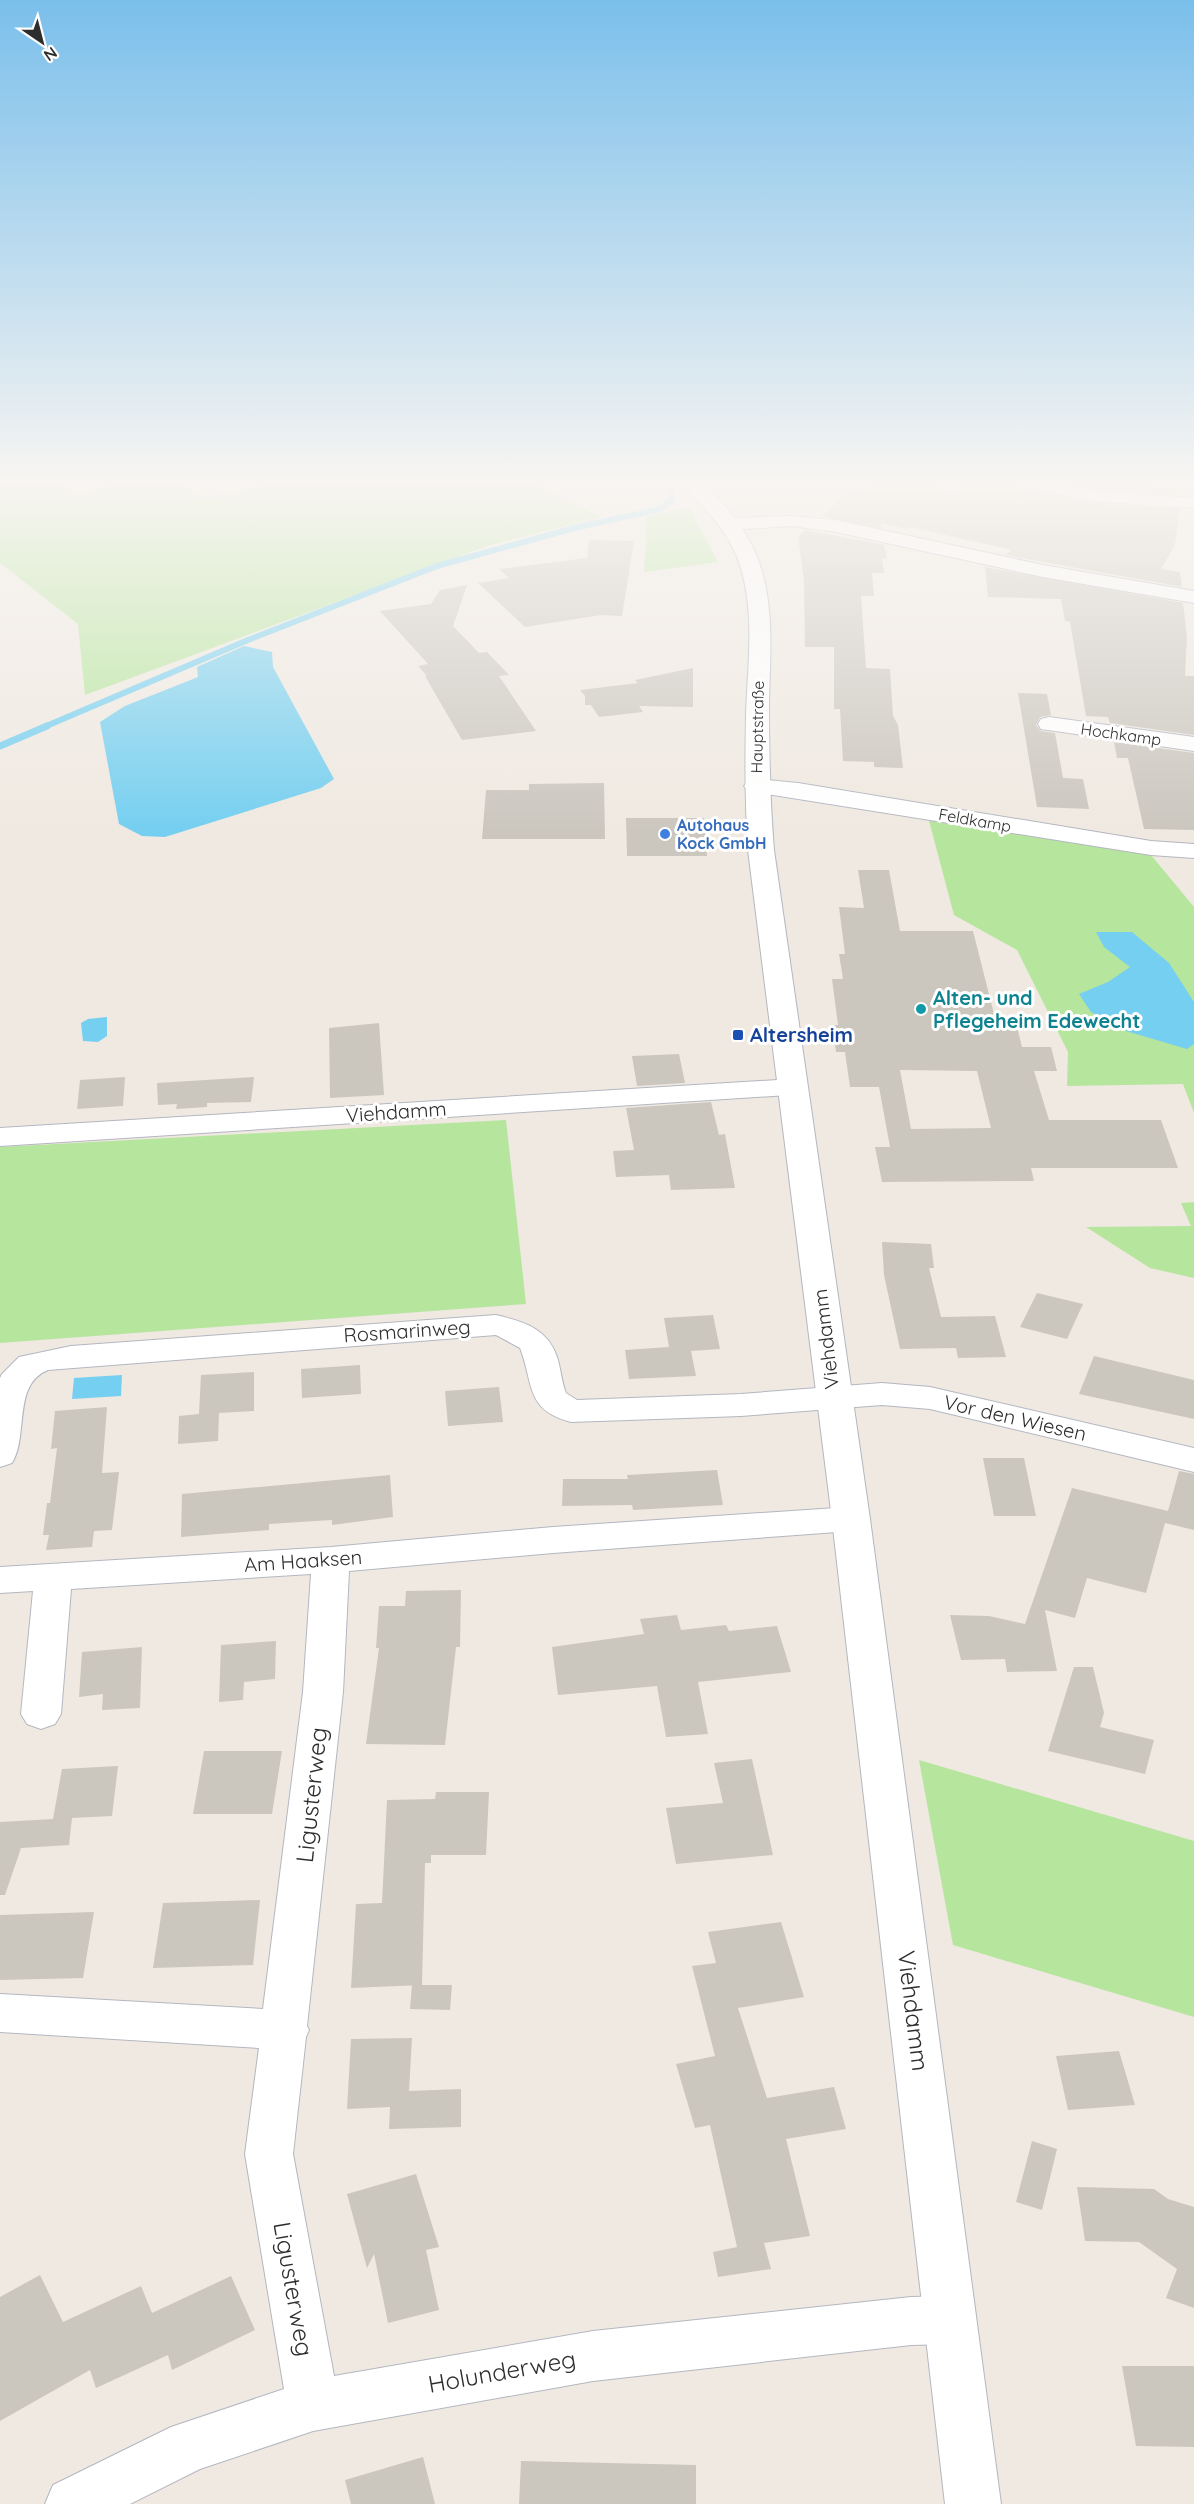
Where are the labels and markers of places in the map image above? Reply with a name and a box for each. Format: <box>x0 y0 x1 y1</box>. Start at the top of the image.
place label: Autohaus Kock GmbH <box>677 815 766 853</box>
marker: Autohaus Kock GmbH <box>658 827 672 841</box>
place label: Alten- und Pflegeheim Edewecht <box>933 985 1141 1033</box>
marker: Alten- und Pflegeheim Edewecht <box>914 1002 928 1016</box>
place label: Altersheim <box>750 1022 853 1047</box>
marker: Altersheim <box>731 1028 745 1042</box>

